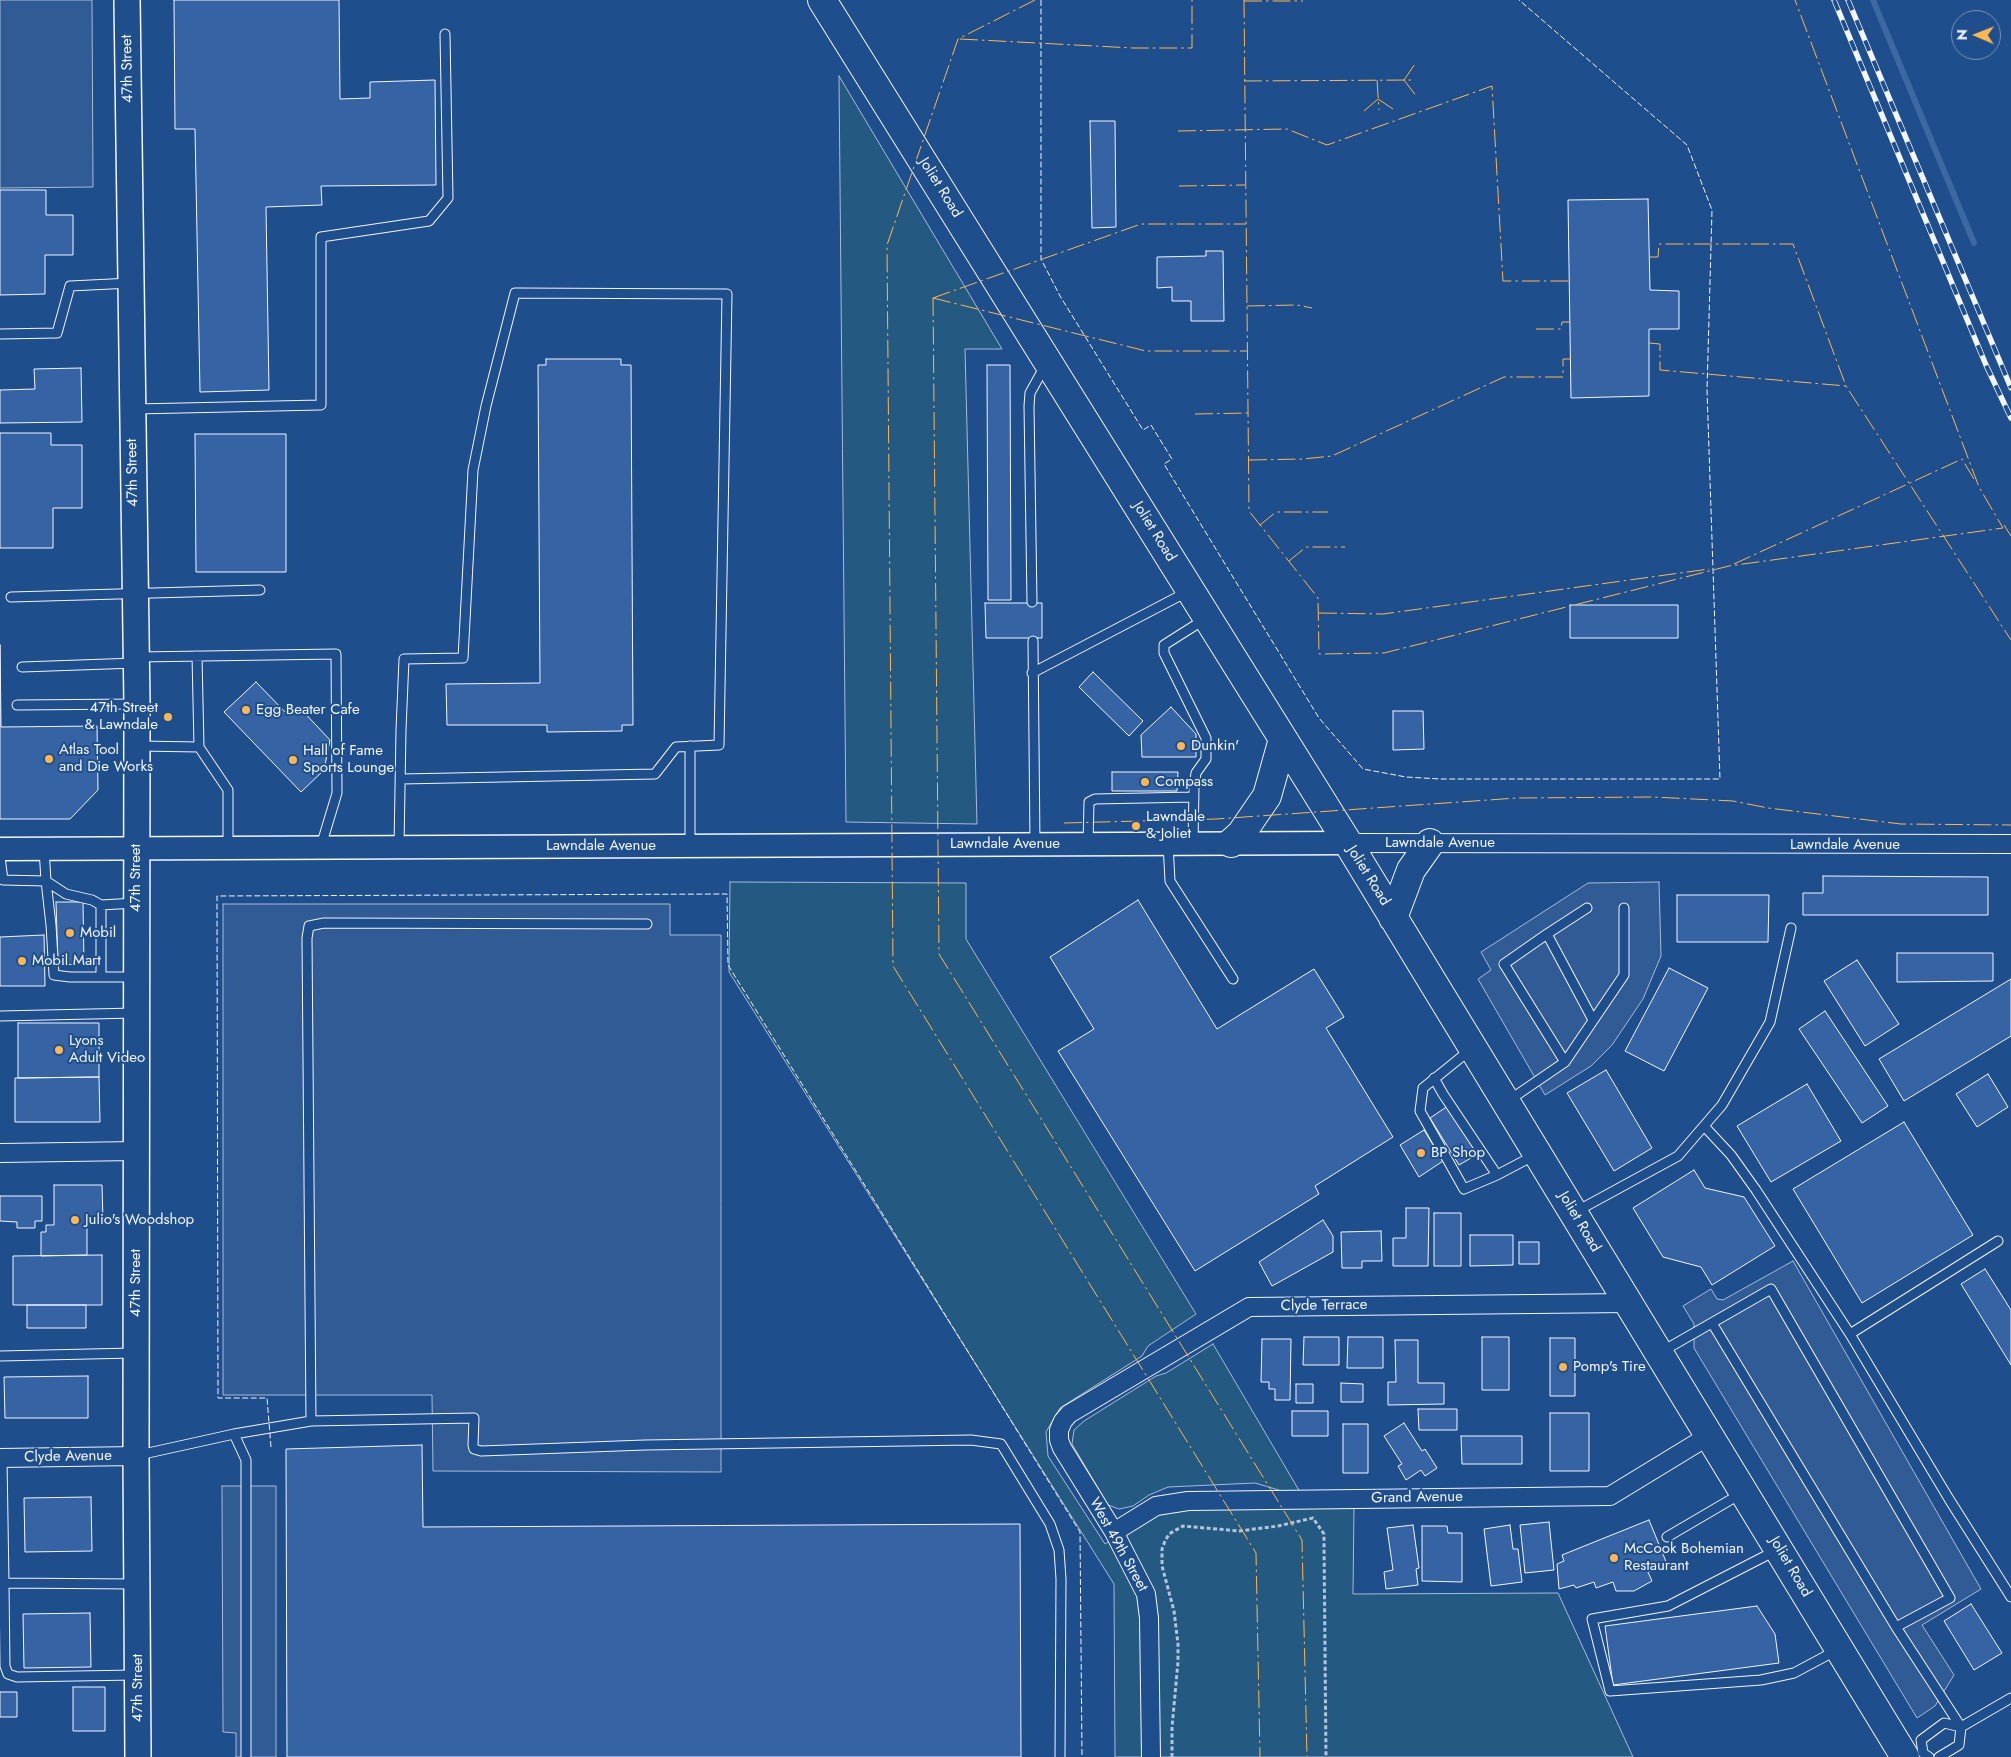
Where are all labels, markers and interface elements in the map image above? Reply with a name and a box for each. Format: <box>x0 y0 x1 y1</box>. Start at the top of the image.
north arrow <box>1951 10 2001 60</box>
text: N <box>1952 29 1972 40</box>
street label: 47th Street <box>118 35 138 103</box>
street label: Joliet Road <box>915 155 965 221</box>
street label: 47th Street <box>123 439 143 507</box>
street label: Joliet Road <box>1129 499 1179 565</box>
place label: 47th Street & Lawndale <box>84 699 158 734</box>
place label: Egg Beater Cafe <box>256 701 360 719</box>
marker: Egg Beater Cafe <box>240 704 252 716</box>
marker: 47th Street & Lawndale <box>162 711 174 723</box>
place label: Dunkin' <box>1191 737 1239 755</box>
marker: Dunkin' <box>1175 740 1187 752</box>
place label: Atlas Tool and Die Works <box>59 741 153 776</box>
place label: Hall of Fame Sports Lounge <box>303 742 394 777</box>
marker: Atlas Tool and Die Works <box>43 753 55 765</box>
marker: Hall of Fame Sports Lounge <box>287 754 299 766</box>
place label: Compass <box>1155 773 1213 791</box>
marker: Compass <box>1139 776 1151 788</box>
place label: Lawndale & Joliet <box>1146 808 1205 843</box>
marker: Lawndale & Joliet <box>1130 820 1142 832</box>
street label: Lawndale Avenue <box>1385 834 1495 852</box>
street label: Lawndale Avenue <box>950 835 1060 853</box>
street label: Lawndale Avenue <box>1790 836 1900 854</box>
street label: Lawndale Avenue <box>546 837 656 855</box>
street label: Joliet Road <box>1343 843 1393 909</box>
street label: 47th Street <box>127 844 145 912</box>
place label: Mobil <box>80 924 116 942</box>
marker: Mobil <box>64 927 76 939</box>
place label: Mobil Mart <box>32 952 101 970</box>
marker: Mobil Mart <box>16 955 28 967</box>
place label: Lyons Adult Video <box>69 1032 145 1067</box>
marker: Lyons Adult Video <box>53 1044 65 1056</box>
place label: BP Shop <box>1431 1144 1485 1162</box>
marker: BP Shop <box>1415 1147 1427 1159</box>
street label: Joliet Road <box>1554 1189 1604 1255</box>
place label: Julio's Woodshop <box>85 1211 194 1229</box>
marker: Julio's Woodshop <box>69 1214 81 1226</box>
street label: 47th Street <box>127 1249 145 1317</box>
street label: Clyde Terrace <box>1280 1296 1368 1316</box>
place label: Pomp's Tire <box>1573 1358 1646 1376</box>
marker: Pomp's Tire <box>1557 1361 1569 1373</box>
street label: Clyde Avenue <box>24 1447 112 1467</box>
street label: Grand Avenue <box>1371 1488 1463 1508</box>
street label: West 49th Street <box>1085 1495 1151 1595</box>
street label: Joliet Road <box>1765 1534 1815 1600</box>
place label: McCook Bohemian Restaurant <box>1624 1540 1744 1575</box>
marker: McCook Bohemian Restaurant <box>1608 1552 1620 1564</box>
street label: 47th Street <box>129 1654 147 1722</box>

